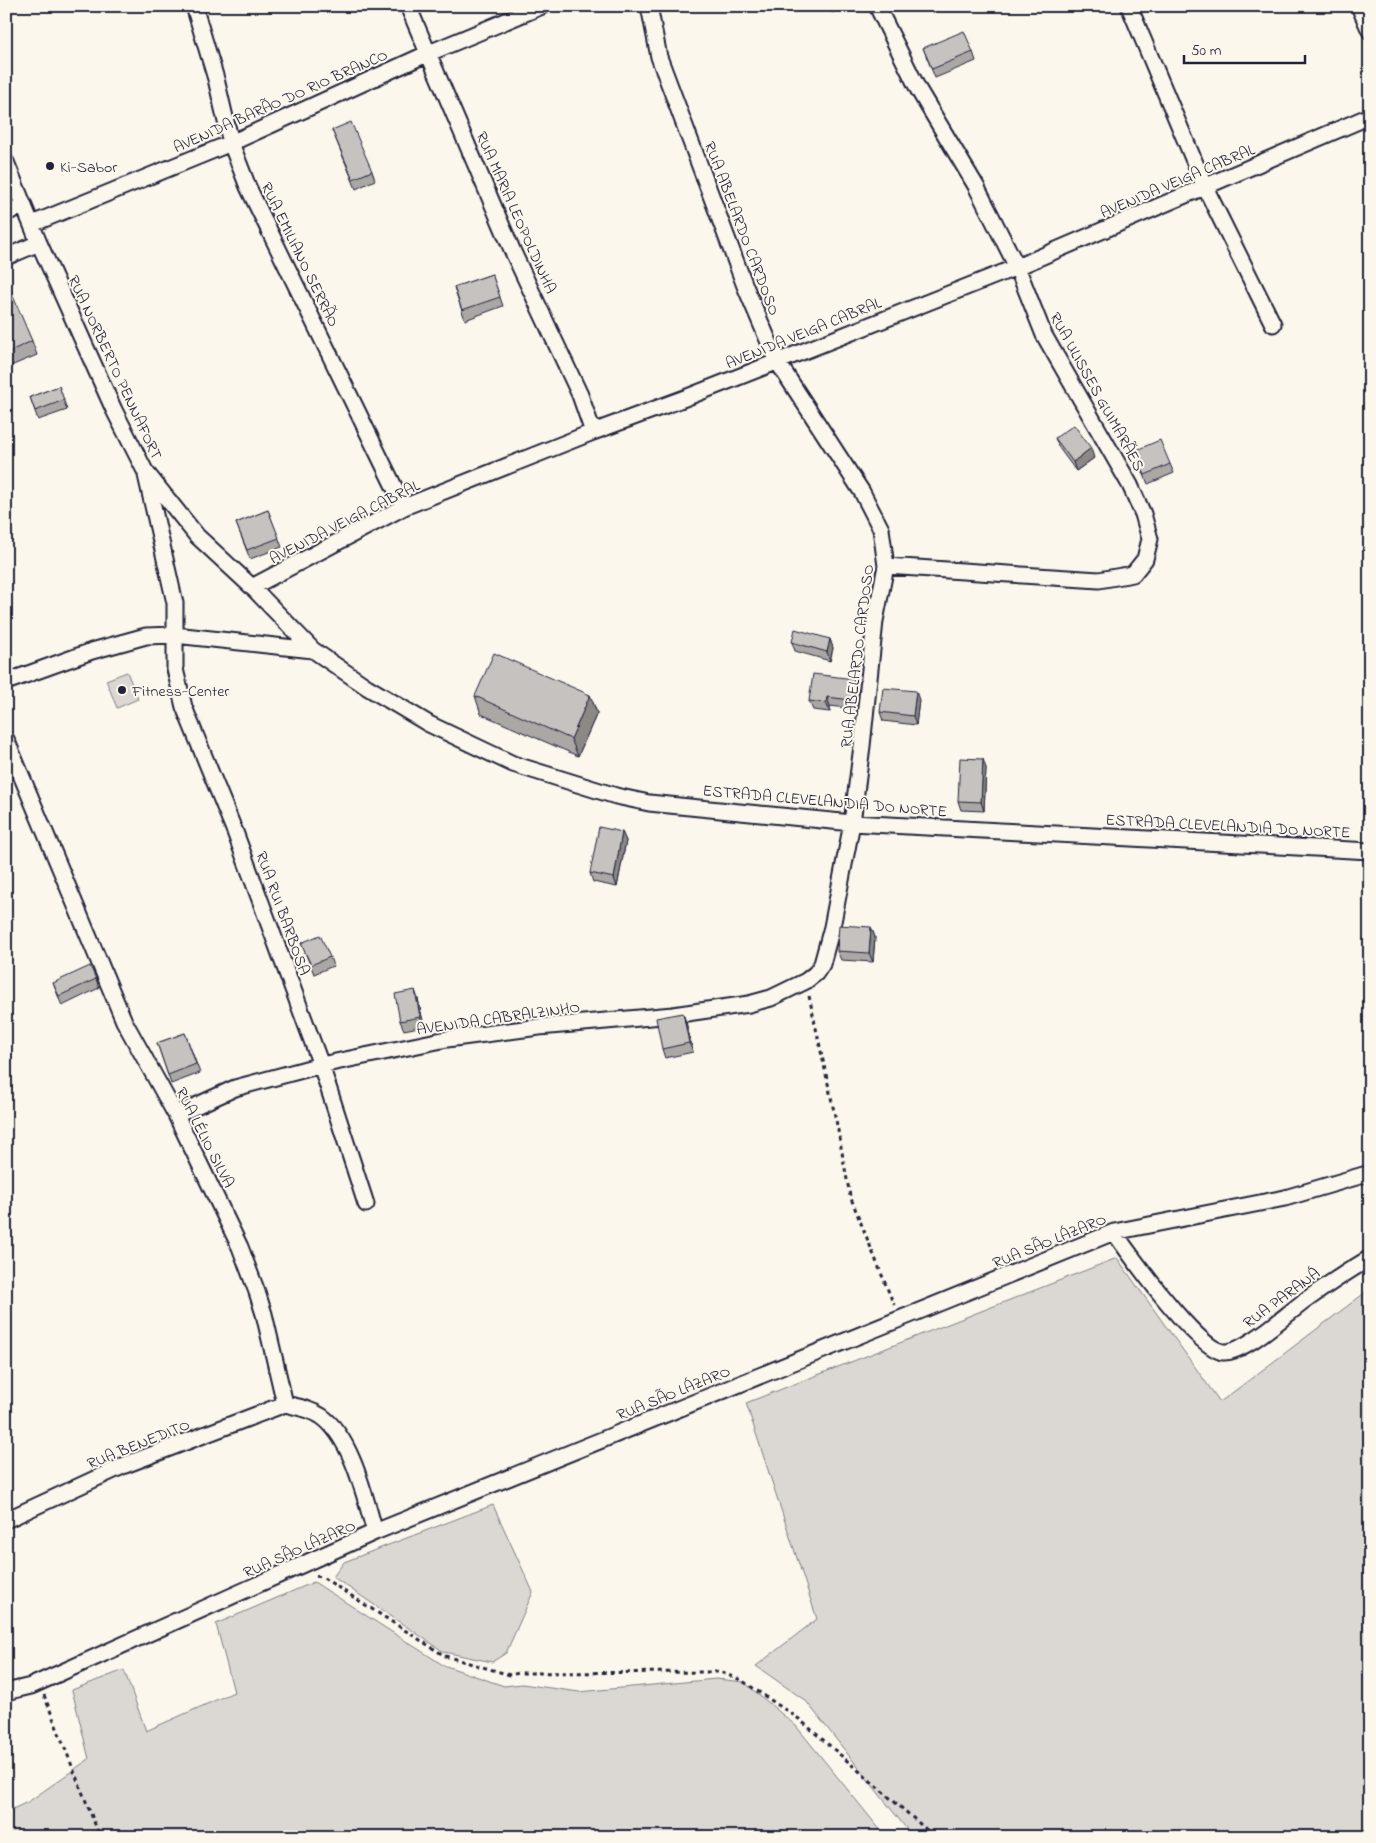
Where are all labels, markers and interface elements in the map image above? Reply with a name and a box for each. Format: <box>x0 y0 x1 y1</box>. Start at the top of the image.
scale bar <box>1184 32 1305 64</box>
text: 50 m <box>1191 40 1222 62</box>
street label: AVENIDA BARÃO DO RIO BRANCO <box>170 44 392 160</box>
street label: RUA MARIA LEOPOLDINHA <box>469 128 562 298</box>
street label: RUA ABELARDO CARDOSO <box>697 138 785 319</box>
street label: AVENIDA VEIGA CABRAL <box>1097 138 1259 225</box>
place label: Ki-Sabor <box>60 156 117 180</box>
marker: Ki-Sabor <box>44 160 56 172</box>
street label: RUA EMILIANO SERRÃO <box>254 179 345 331</box>
street label: RUA NORBERTO PENNAFORT <box>61 272 168 464</box>
street label: AVENIDA VEIGA CABRAL <box>722 292 885 376</box>
street label: RUA ULISSES GUIMARÃES <box>1043 308 1150 476</box>
street label: AVENIDA VEIGA CABRAL <box>265 474 424 571</box>
street label: RUA ABELARDO CARDOSO <box>835 563 881 749</box>
place label: Fitness-Center <box>131 680 229 704</box>
marker: Fitness-Center <box>116 684 128 696</box>
street label: ESTRADA CLEVELANDIA DO NORTE <box>702 779 948 825</box>
street label: ESTRADA CLEVELANDIA DO NORTE <box>1105 809 1351 845</box>
street label: RUA RUI BARBOSA <box>249 848 316 979</box>
street label: AVENIDA CABRALZINHO <box>415 996 582 1042</box>
street label: RUA LÉLIO SILVA <box>169 1083 240 1192</box>
street label: RUA SÃO LÁZARO <box>989 1208 1110 1276</box>
street label: RUA PARANÁ <box>1239 1262 1326 1335</box>
street label: RUA SÃO LÁZARO <box>613 1360 734 1428</box>
street label: RUA BENEDITO <box>84 1413 194 1476</box>
street label: RUA SÃO LÁZARO <box>240 1514 360 1585</box>

